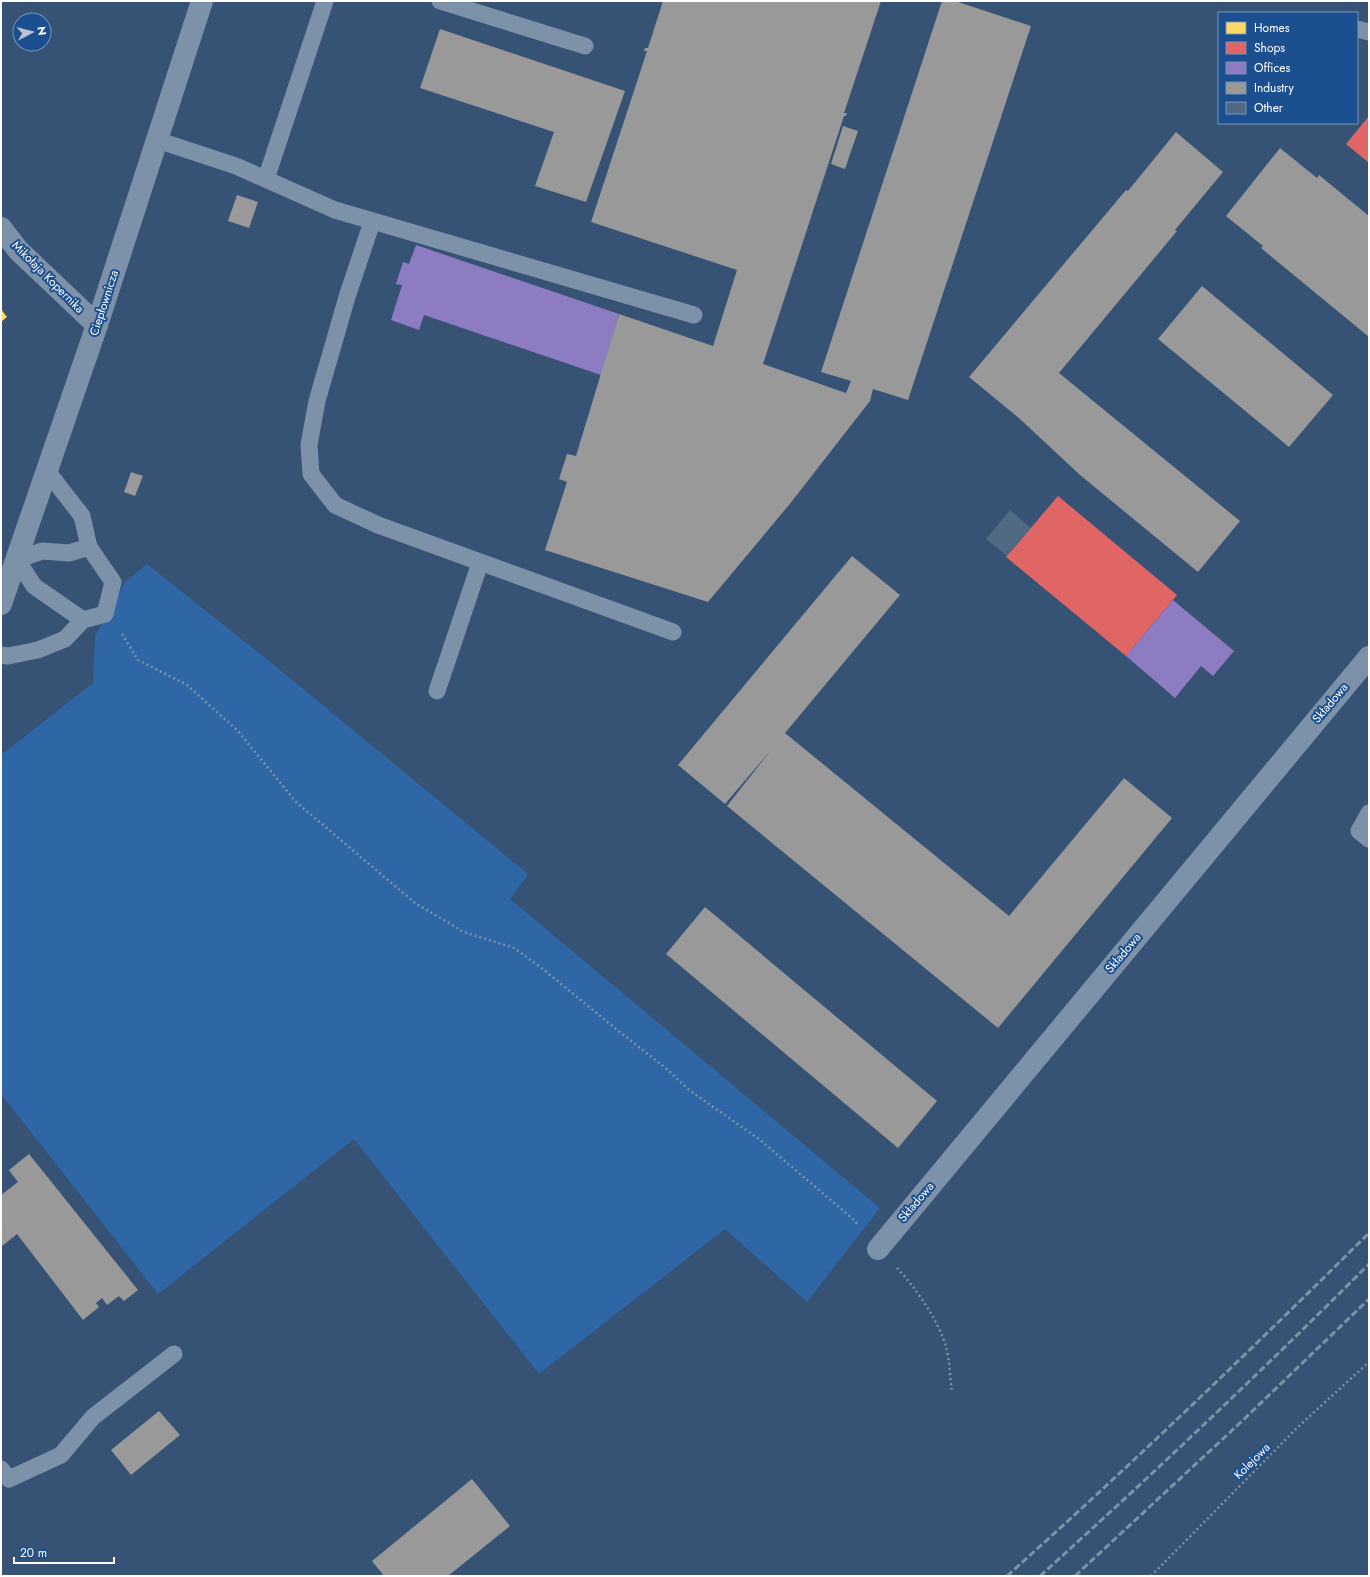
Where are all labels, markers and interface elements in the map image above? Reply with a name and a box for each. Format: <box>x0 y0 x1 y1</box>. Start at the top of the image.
north arrow <box>12 12 52 52</box>
legend <box>1218 12 1358 124</box>
text: Homes <box>1254 19 1290 37</box>
text: N <box>33 25 50 36</box>
text: Shops <box>1254 39 1285 57</box>
text: Offices <box>1254 59 1290 77</box>
text: Industry <box>1254 79 1295 97</box>
text: Other <box>1254 99 1284 117</box>
street label: Mikołaja Kopernika <box>8 237 88 317</box>
street label: Ciepłownicza <box>85 268 123 338</box>
street label: Składowa <box>1308 679 1352 727</box>
street label: Składowa <box>1101 929 1145 977</box>
street label: Składowa <box>894 1178 938 1226</box>
street label: Kolejowa <box>1230 1438 1275 1483</box>
scale bar <box>14 1539 114 1565</box>
text: 20 m <box>20 1544 47 1562</box>

